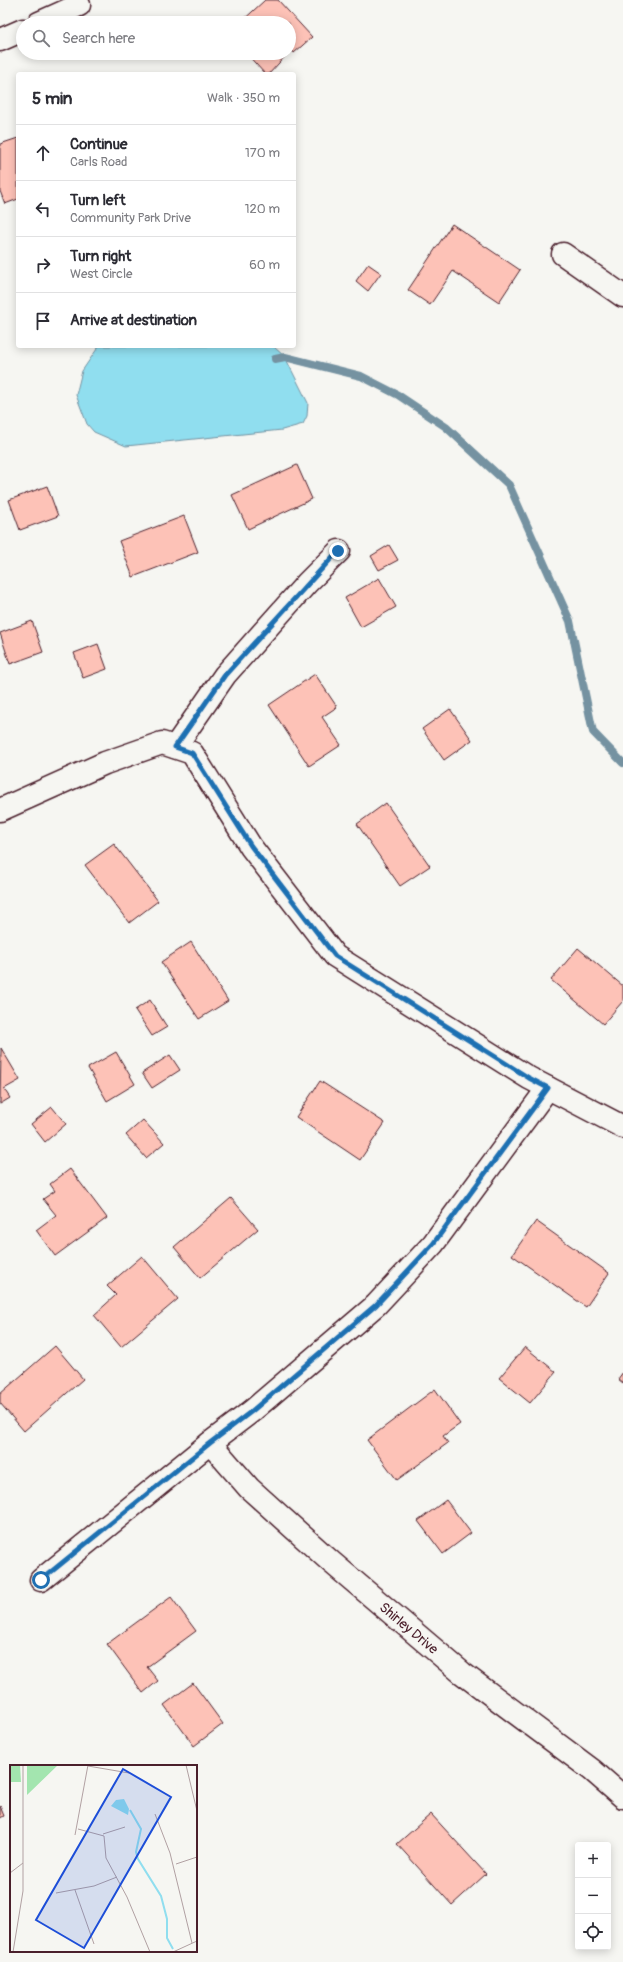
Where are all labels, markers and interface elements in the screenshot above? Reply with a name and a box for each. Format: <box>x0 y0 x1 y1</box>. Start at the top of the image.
search box <box>16 16 296 60</box>
icon: search <box>30 27 52 49</box>
text: Search here <box>62 29 135 48</box>
text: 5 min <box>32 88 72 109</box>
text: Walk · 350 m <box>207 90 280 106</box>
text: Continue <box>70 135 128 154</box>
icon: ahead <box>32 142 54 164</box>
text: 170 m <box>245 145 280 161</box>
text: Carls Road <box>70 154 127 170</box>
text: Turn left <box>70 191 126 210</box>
icon: left <box>32 198 54 220</box>
text: 120 m <box>244 201 280 217</box>
text: Community Park Drive <box>70 210 191 226</box>
text: Turn right <box>70 247 131 266</box>
icon: right <box>32 254 54 276</box>
text: 60 m <box>249 257 280 273</box>
text: West Circle <box>70 266 132 282</box>
icon: arrive <box>32 310 54 332</box>
text: Arrive at destination <box>70 311 197 330</box>
route end <box>329 542 347 560</box>
route start <box>32 1571 50 1589</box>
street label: Shirley Drive <box>376 1599 442 1658</box>
inset map <box>10 1765 197 1952</box>
map controls <box>575 1842 611 1950</box>
button: + <box>575 1842 611 1878</box>
button: − <box>575 1878 611 1914</box>
button: locate <box>575 1914 611 1950</box>

